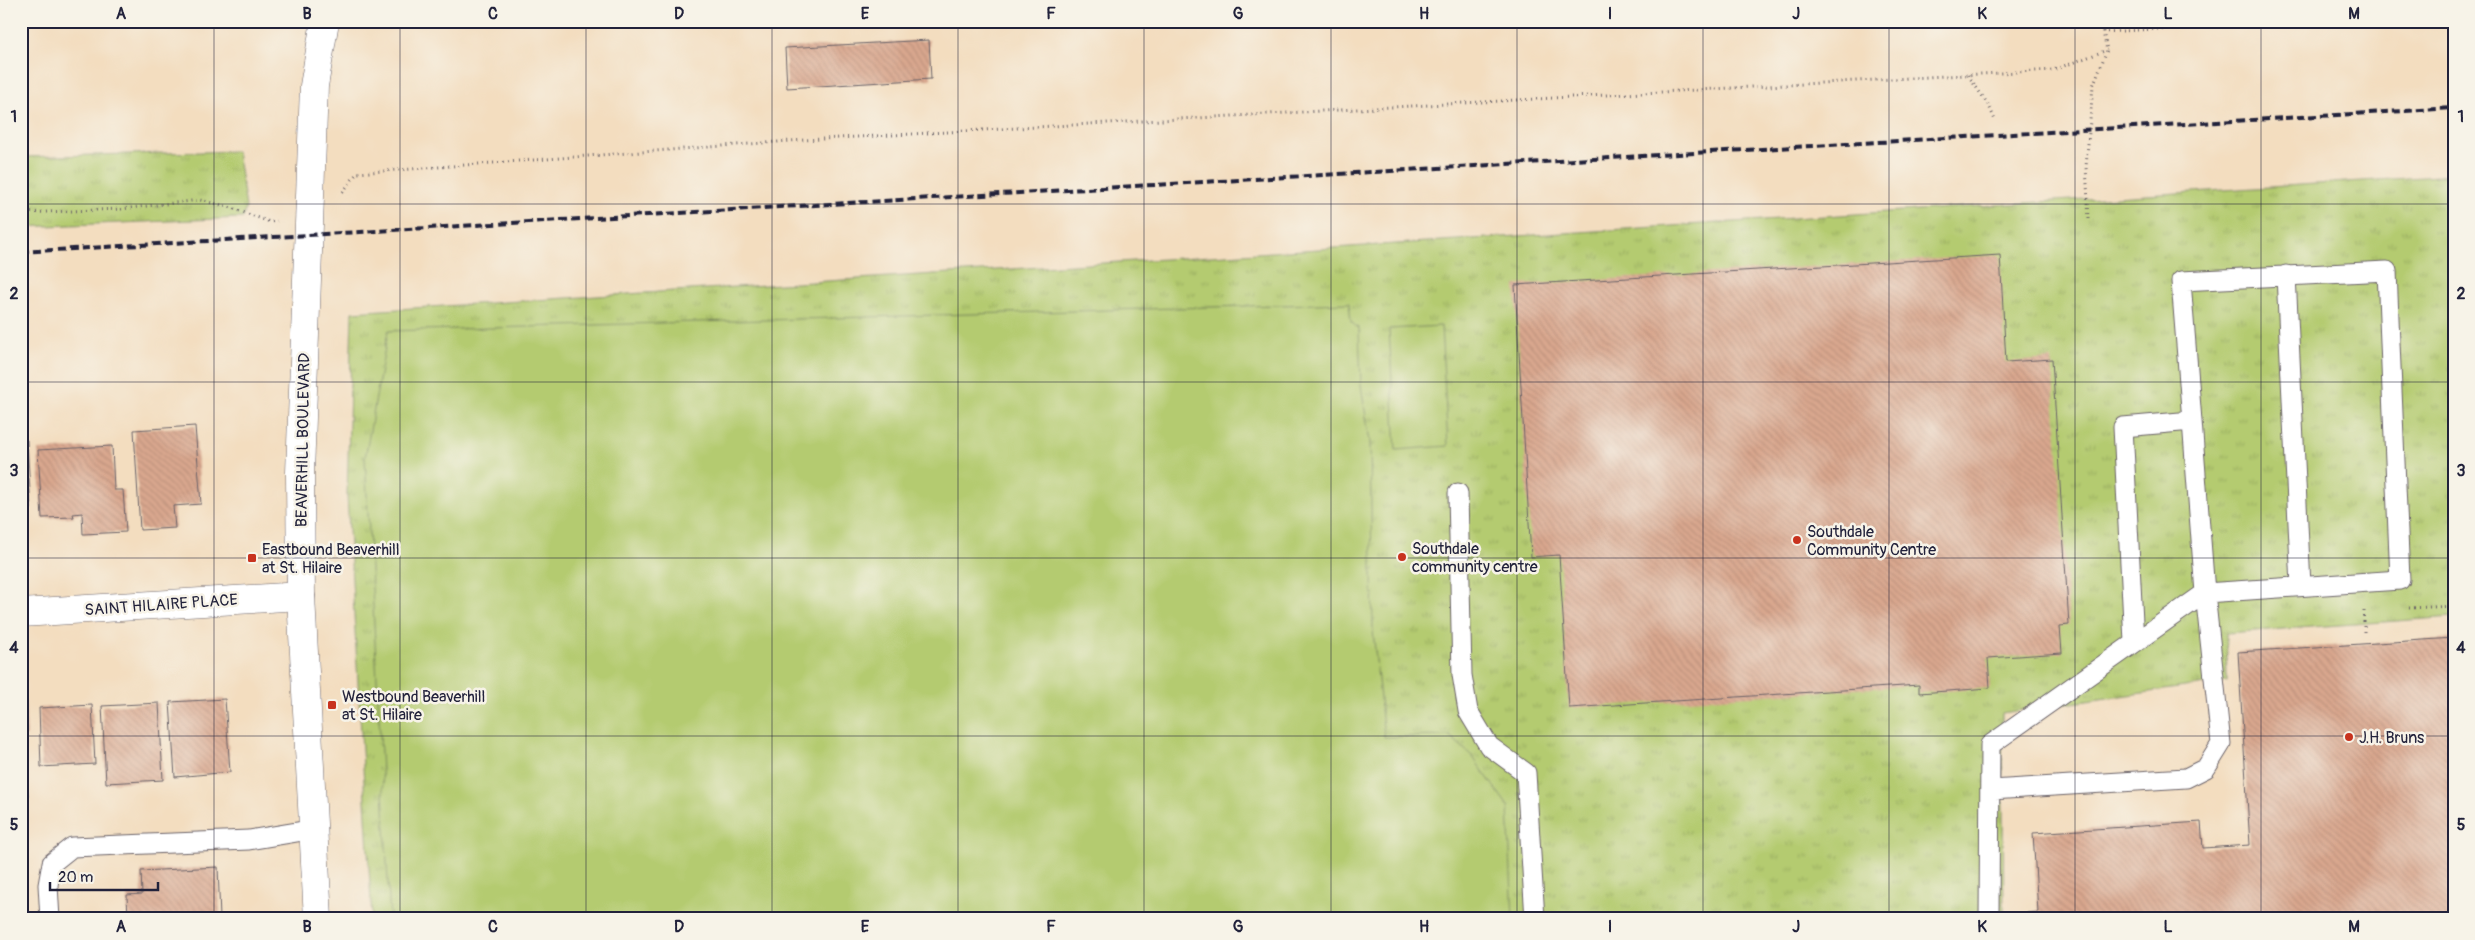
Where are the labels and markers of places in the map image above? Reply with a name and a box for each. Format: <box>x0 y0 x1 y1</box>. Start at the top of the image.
place label: Southdale Community Centre <box>1807 522 1936 560</box>
marker: Southdale Community Centre <box>1791 534 1803 546</box>
place label: Southdale community centre <box>1412 539 1538 577</box>
place label: Eastbound Beaverhill at St. Hilaire <box>262 540 400 578</box>
marker: Southdale community centre <box>1396 551 1408 563</box>
marker: Eastbound Beaverhill at St. Hilaire <box>246 552 258 564</box>
place label: Westbound Beaverhill at St. Hilaire <box>342 687 485 725</box>
marker: Westbound Beaverhill at St. Hilaire <box>326 699 338 711</box>
place label: J.H. Bruns <box>2359 728 2424 748</box>
marker: J.H. Bruns <box>2343 731 2355 743</box>

